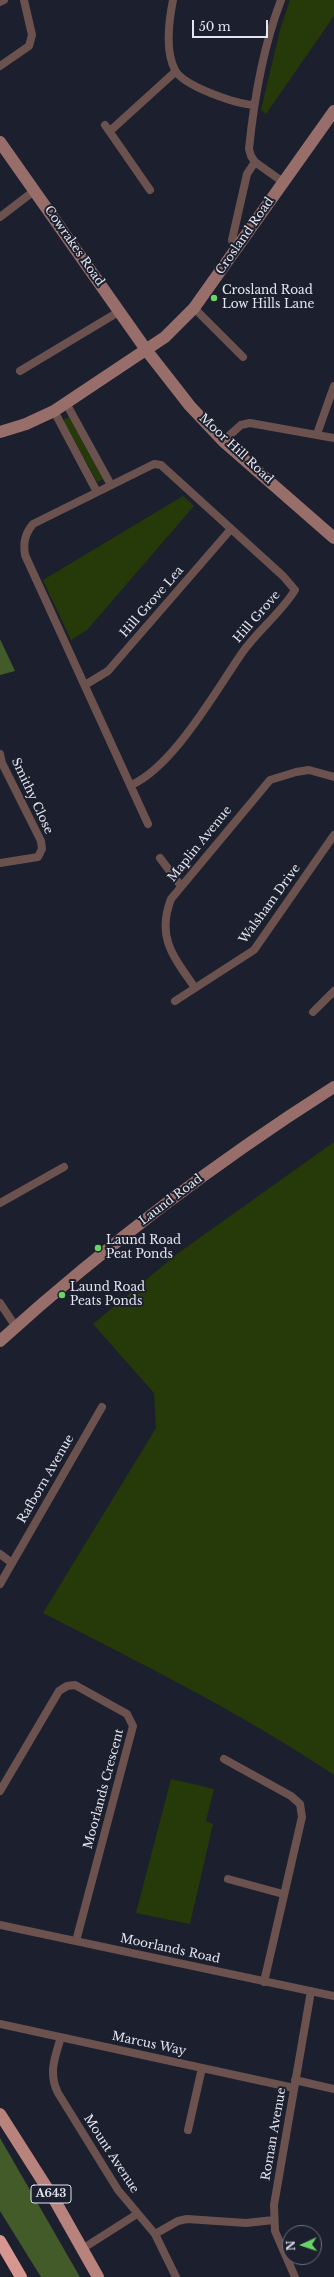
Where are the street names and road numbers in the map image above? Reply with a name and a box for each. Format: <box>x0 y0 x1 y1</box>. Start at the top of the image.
street label: Crosland Road <box>213 195 277 277</box>
street label: Cowrakes Road <box>41 203 107 289</box>
street label: Moor Hill Road <box>196 411 276 487</box>
street label: Hill Grove Lea <box>117 563 187 641</box>
street label: Hill Grove <box>231 588 283 646</box>
street label: Smithy Close <box>8 756 56 836</box>
street label: Maplin Avenue <box>165 803 235 885</box>
street label: Walsham Drive <box>236 862 304 946</box>
street label: Laund Road <box>137 1172 205 1228</box>
street label: Rafborn Avenue <box>15 1432 77 1526</box>
street label: Moorlands Crescent <box>81 1727 127 1851</box>
street label: Moorlands Road <box>119 1931 221 1967</box>
street label: Marcus Way <box>110 2029 188 2059</box>
street label: Roman Avenue <box>259 2086 289 2182</box>
street label: Mount Avenue <box>80 2112 142 2196</box>
road number: A643 <box>31 2185 71 2203</box>

